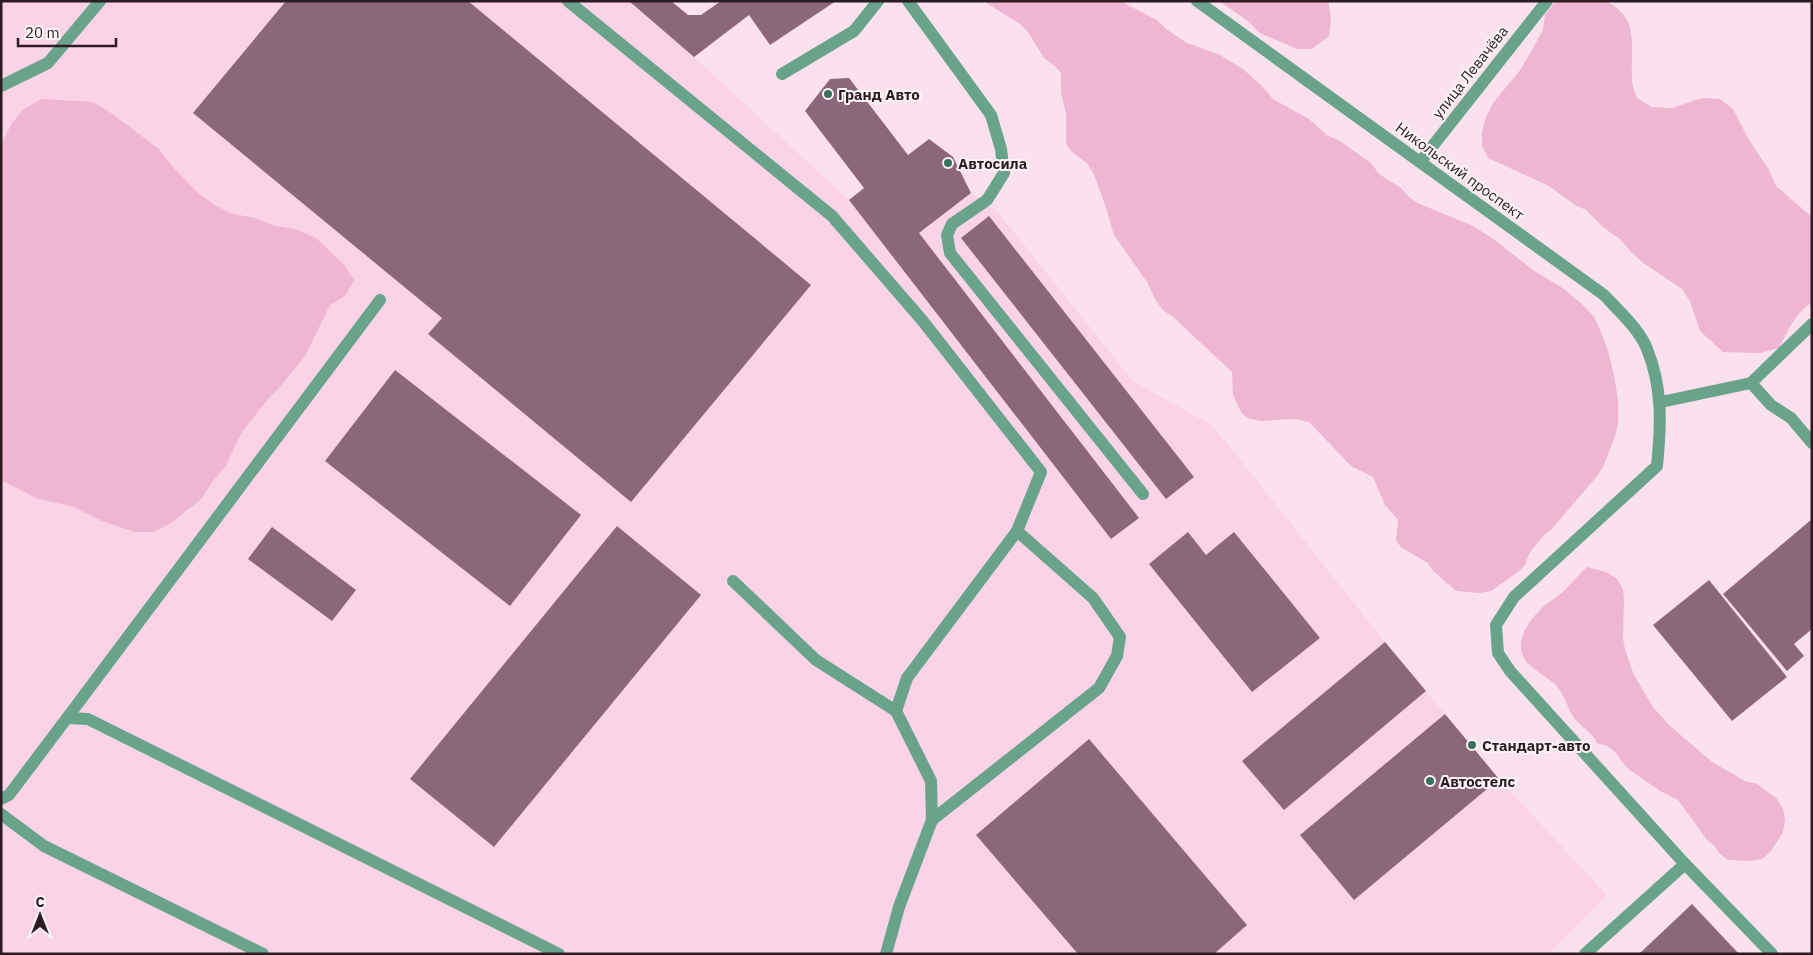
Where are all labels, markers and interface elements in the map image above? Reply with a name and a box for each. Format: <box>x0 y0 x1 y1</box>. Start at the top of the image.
scale bar <box>18 15 115 47</box>
street label: улица Левачёва <box>1428 22 1512 122</box>
text: 20 m <box>25 23 60 42</box>
place label: Гранд Авто <box>838 85 920 104</box>
marker: Гранд Авто <box>822 88 834 100</box>
street label: Никольский проспект <box>1392 118 1528 224</box>
place label: Автосила <box>958 154 1028 173</box>
marker: Автосила <box>942 157 954 169</box>
place label: Стандарт-авто <box>1482 736 1591 755</box>
marker: Стандарт-авто <box>1466 739 1478 751</box>
place label: Автостелс <box>1440 772 1515 791</box>
marker: Автостелс <box>1424 775 1436 787</box>
north arrow <box>15 890 65 940</box>
text: С <box>35 893 45 911</box>

